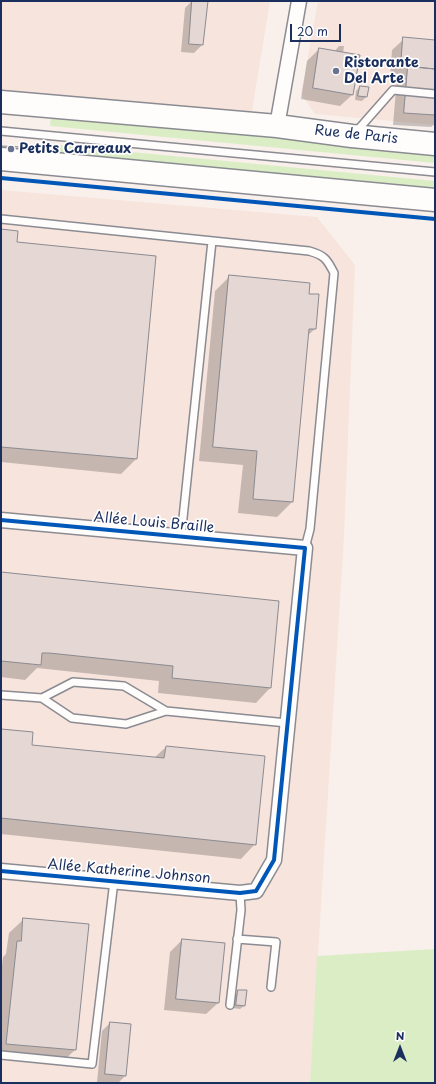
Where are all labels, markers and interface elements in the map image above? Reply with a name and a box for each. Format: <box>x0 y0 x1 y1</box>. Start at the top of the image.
scale bar <box>292 16 343 42</box>
text: 20 m <box>297 22 328 40</box>
place label: Ristorante Del Arte <box>344 55 419 88</box>
marker: Ristorante Del Arte <box>331 66 341 76</box>
street label: Rue de Paris <box>313 122 399 148</box>
place label: Petits Carreaux <box>19 141 131 157</box>
marker: Petits Carreaux <box>6 144 16 154</box>
street label: Allée Louis Braille <box>93 509 215 537</box>
street label: Allée Katherine Johnson <box>47 857 211 887</box>
text: N <box>396 1027 404 1044</box>
north arrow <box>380 1028 420 1068</box>

